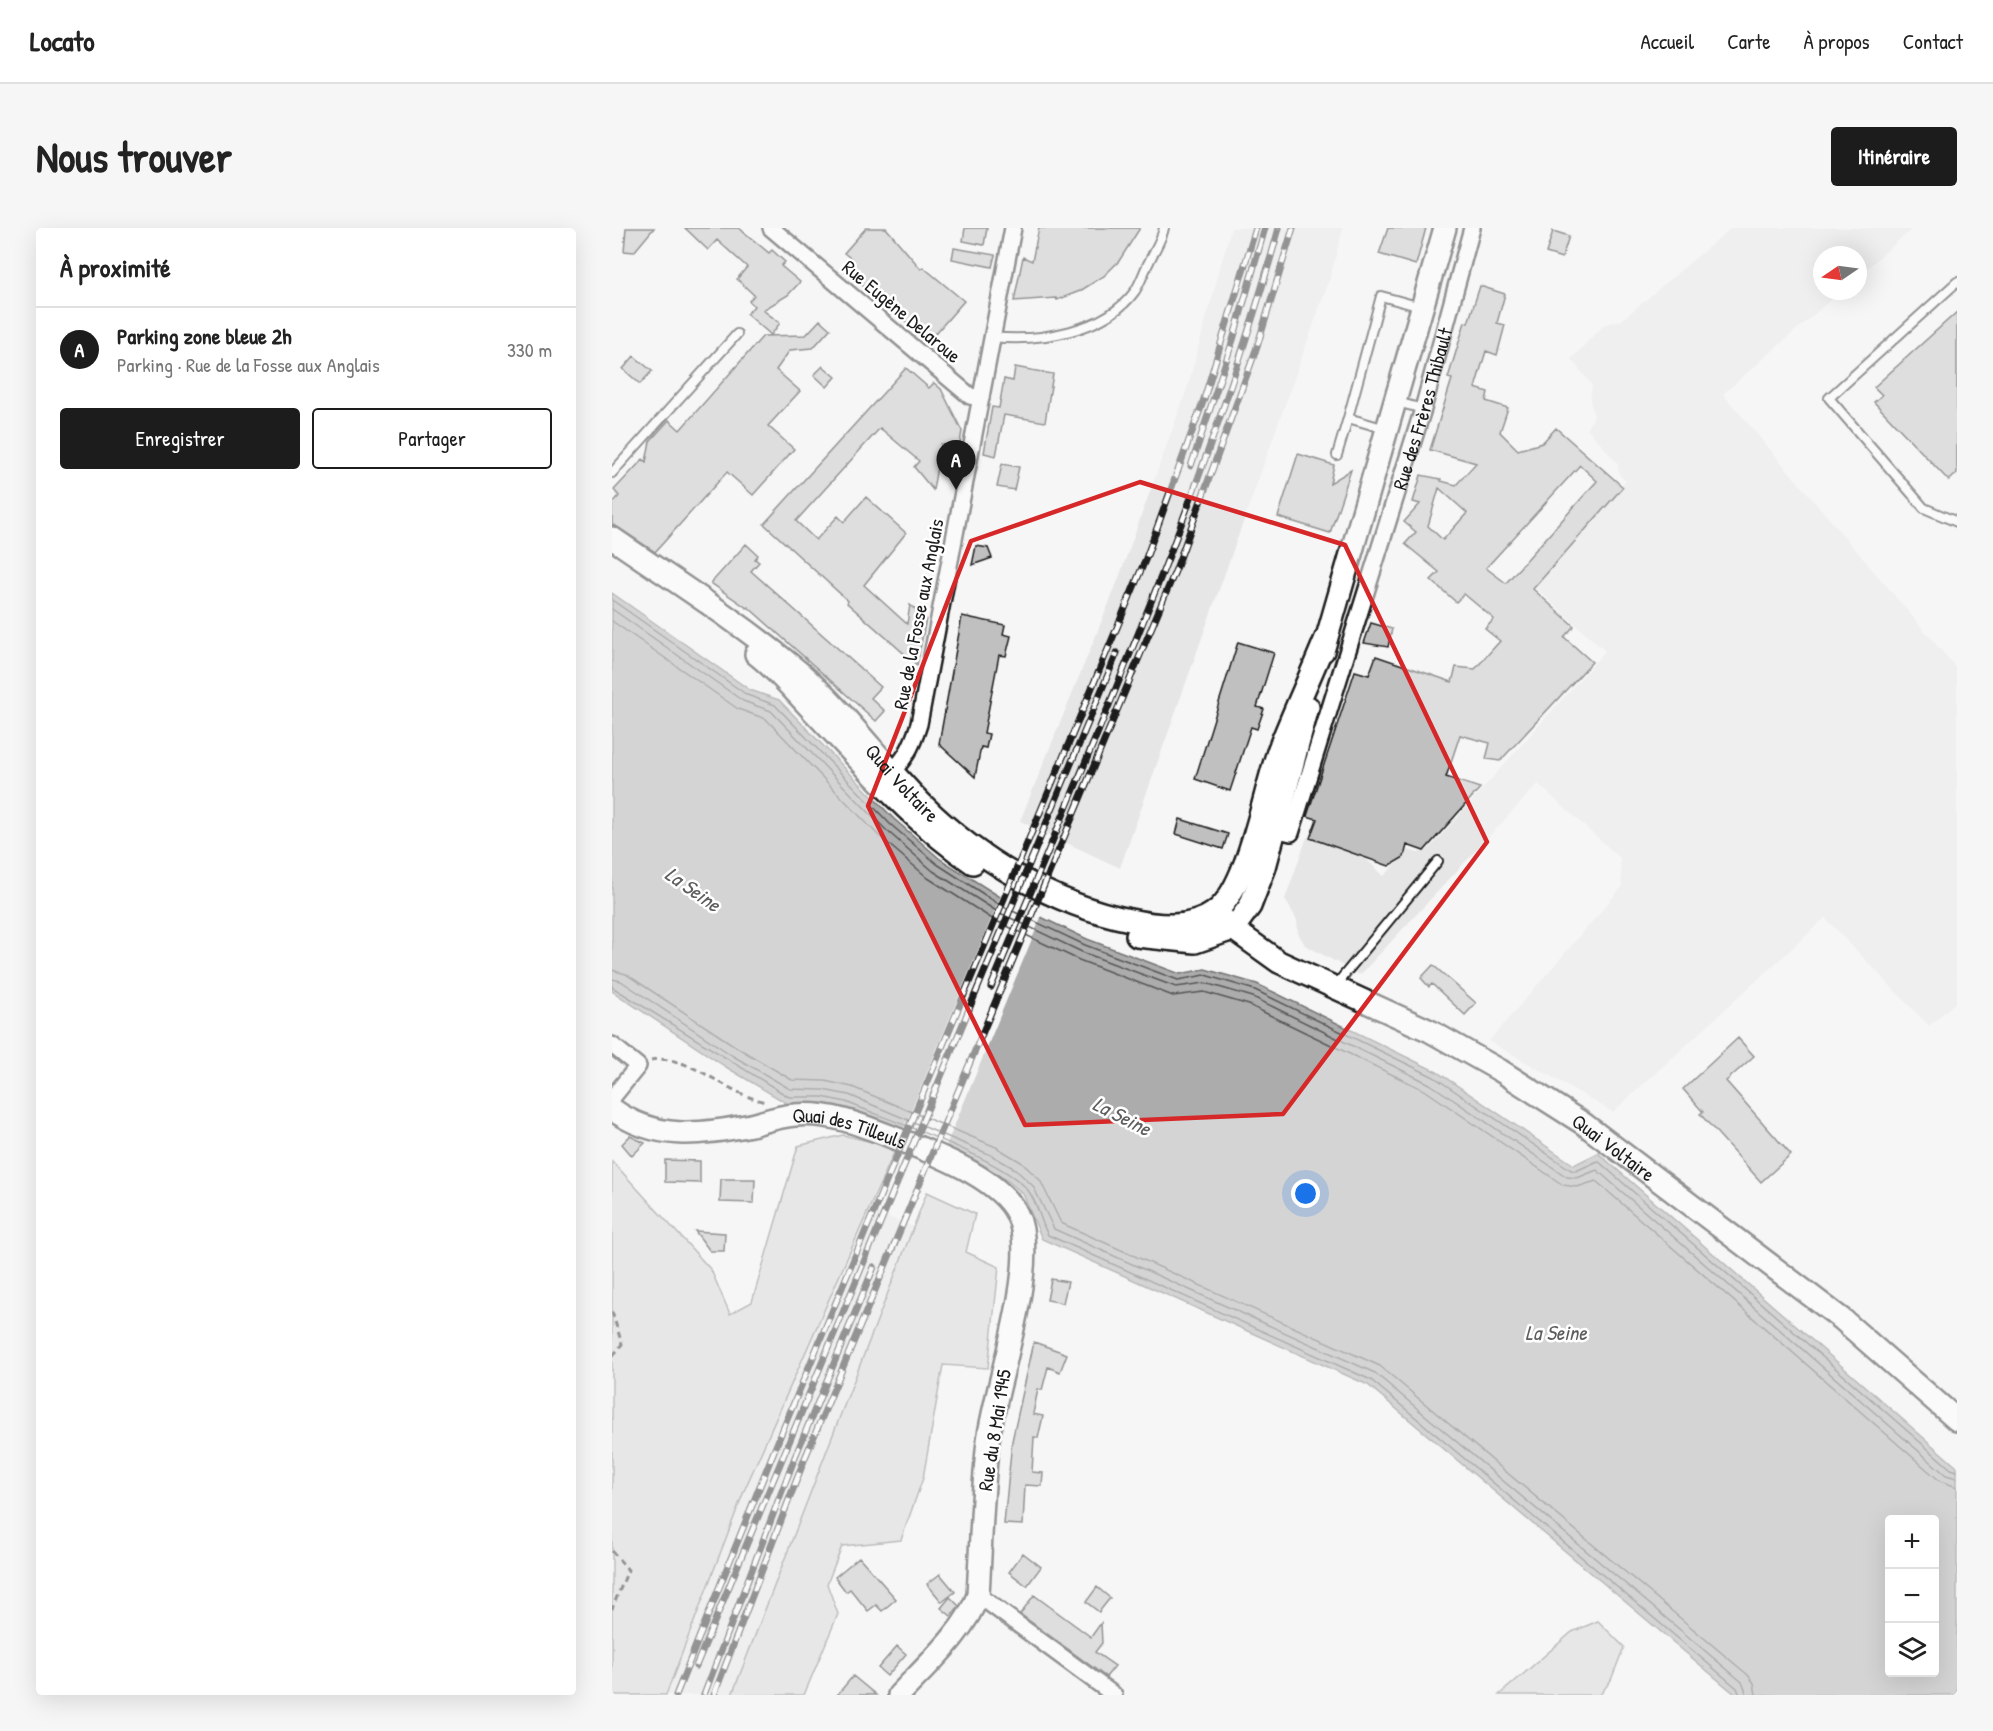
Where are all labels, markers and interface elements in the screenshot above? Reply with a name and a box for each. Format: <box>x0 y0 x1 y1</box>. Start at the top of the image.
text: Locato <box>30 22 94 60</box>
text: Accueil <box>1641 27 1694 56</box>
text: Carte <box>1727 27 1771 56</box>
text: À propos <box>1804 27 1870 56</box>
text: Contact <box>1903 27 1963 56</box>
button: Itinéraire <box>1831 127 1957 186</box>
text: Nous trouver <box>36 128 232 185</box>
north arrow <box>1813 246 1867 300</box>
text: À proximité <box>60 250 171 285</box>
street label: Rue Eugène Delaroue <box>837 253 967 369</box>
text: Parking zone bleue 2h <box>117 321 291 351</box>
street label: Rue des Frères Thibault <box>1385 323 1458 493</box>
text: A <box>75 336 84 363</box>
text: 330 m <box>507 336 552 363</box>
text: Parking · Rue de la Fosse aux Anglais <box>117 351 380 378</box>
button: Enregistrer <box>60 408 300 469</box>
button: Partager <box>312 408 552 469</box>
pin: A <box>936 440 976 490</box>
street label: Rue de la Fosse aux Anglais <box>886 516 950 712</box>
street label: Quai Voltaire <box>860 738 946 828</box>
water label: La Seine <box>660 860 728 919</box>
water label: La Seine <box>1088 1089 1157 1144</box>
street label: Quai des Tilleuls <box>791 1101 911 1155</box>
street label: Quai Voltaire <box>1567 1107 1661 1187</box>
your location <box>1291 1179 1320 1208</box>
water label: La Seine <box>1525 1318 1588 1347</box>
street label: Rue du 8 Mai 1945 <box>971 1367 1017 1493</box>
map controls <box>1885 1515 1939 1677</box>
button: + <box>1885 1515 1939 1569</box>
button: − <box>1885 1569 1939 1623</box>
button: layers <box>1885 1623 1939 1677</box>

